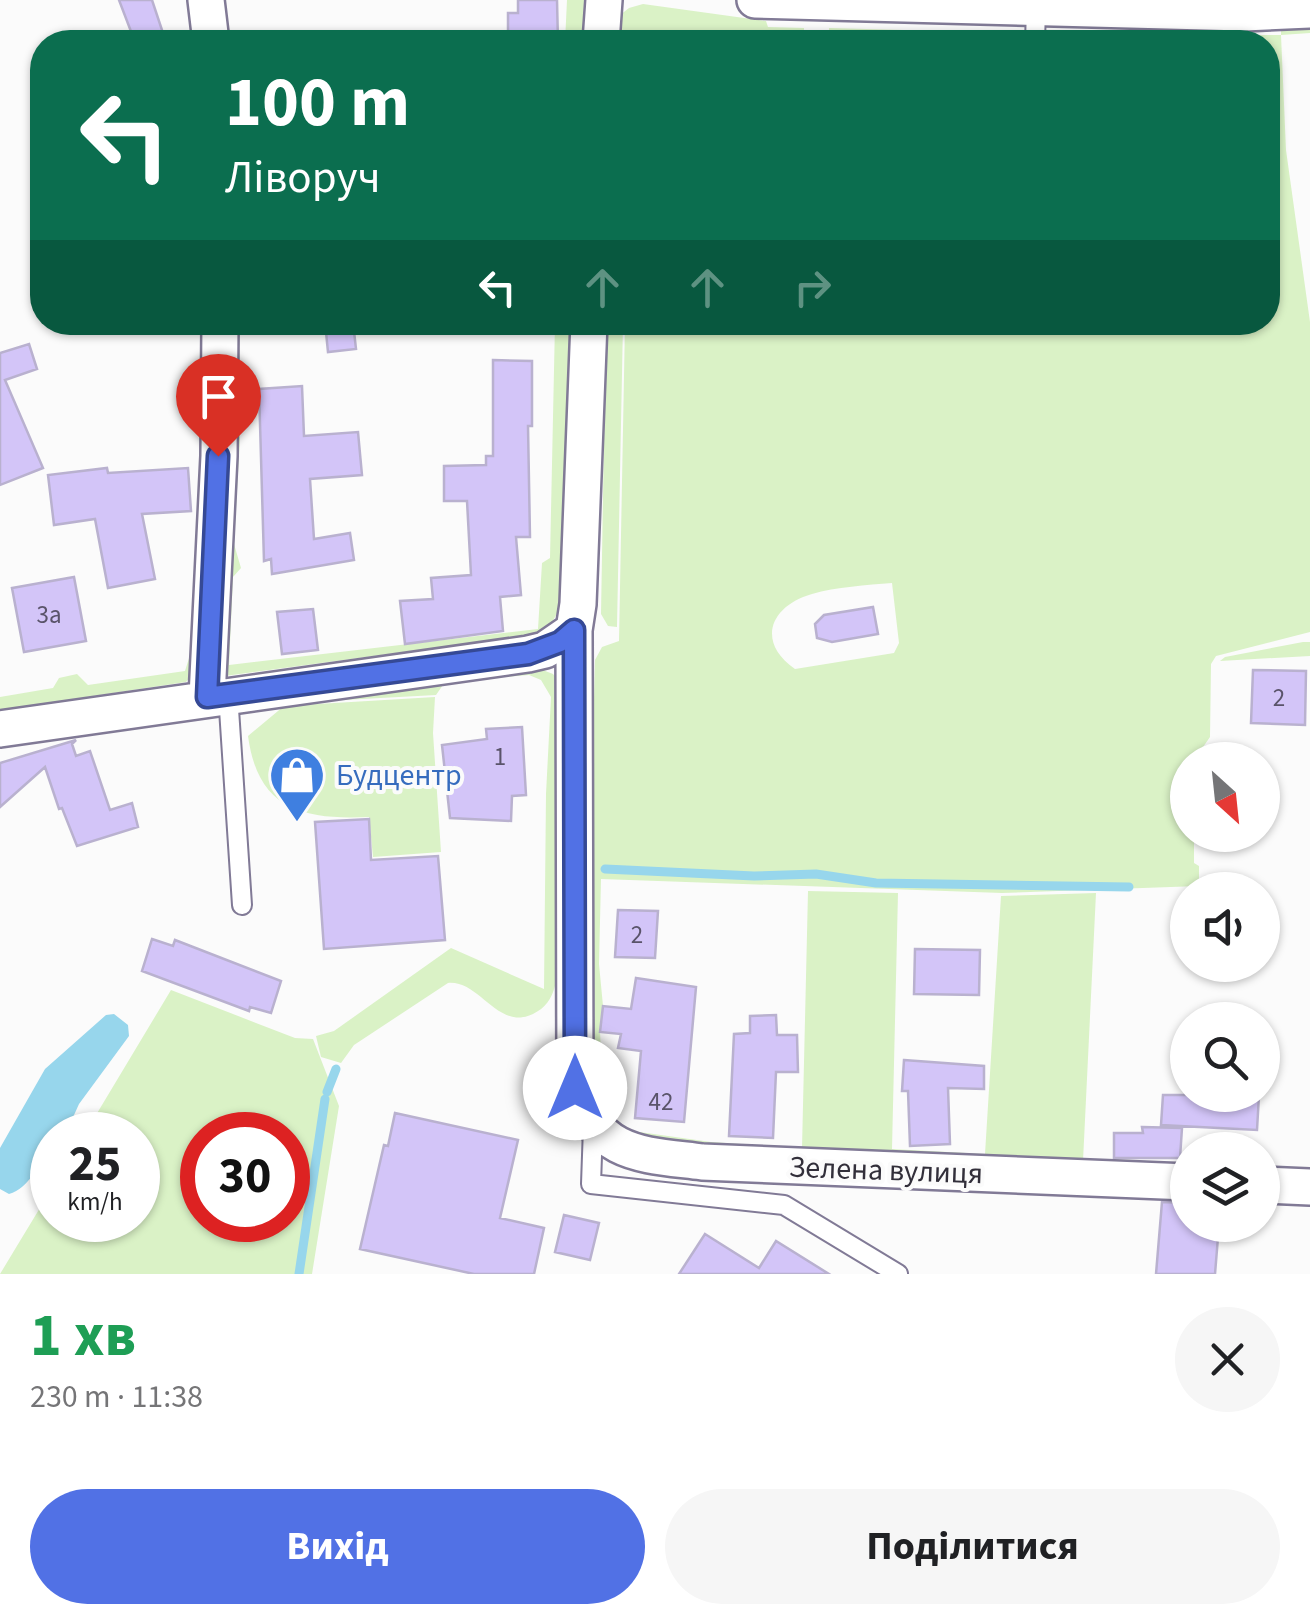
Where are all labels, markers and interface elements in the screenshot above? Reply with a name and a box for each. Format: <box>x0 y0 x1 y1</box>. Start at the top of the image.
text: 100 m <box>225 53 410 153</box>
icon: left <box>60 70 190 200</box>
text: Ліворуч <box>225 146 381 210</box>
icon: left <box>470 260 525 315</box>
icon: ahead <box>575 260 630 315</box>
icon: ahead <box>680 260 735 315</box>
icon: right <box>785 260 840 315</box>
pin <box>176 354 261 457</box>
icon: arrive <box>191 369 246 424</box>
house number: 3а <box>36 597 62 633</box>
house number: 2 <box>1273 680 1285 716</box>
house number: 1 <box>494 739 506 775</box>
north arrow <box>1170 742 1280 852</box>
map controls <box>1170 742 1280 1242</box>
shop icon: Будцентр <box>267 745 327 824</box>
place label: Будцентр <box>336 754 462 797</box>
button: sound <box>1170 872 1280 982</box>
house number: 2 <box>631 917 643 953</box>
button: search <box>1170 1002 1280 1112</box>
position arrow <box>523 1036 627 1140</box>
house number: 42 <box>649 1084 673 1120</box>
speed limit sign: 30 <box>180 1112 310 1242</box>
text: 25 <box>69 1129 121 1200</box>
button: layers <box>1170 1132 1280 1242</box>
street label: Зелена вулиця <box>788 1146 984 1195</box>
text: km/h <box>67 1184 123 1220</box>
text: 1 хв <box>30 1294 136 1379</box>
button: close <box>1175 1307 1280 1412</box>
text: 230 m · 11:38 <box>30 1374 203 1420</box>
button: Вихід <box>30 1489 645 1604</box>
button: Поділитися <box>665 1489 1280 1604</box>

